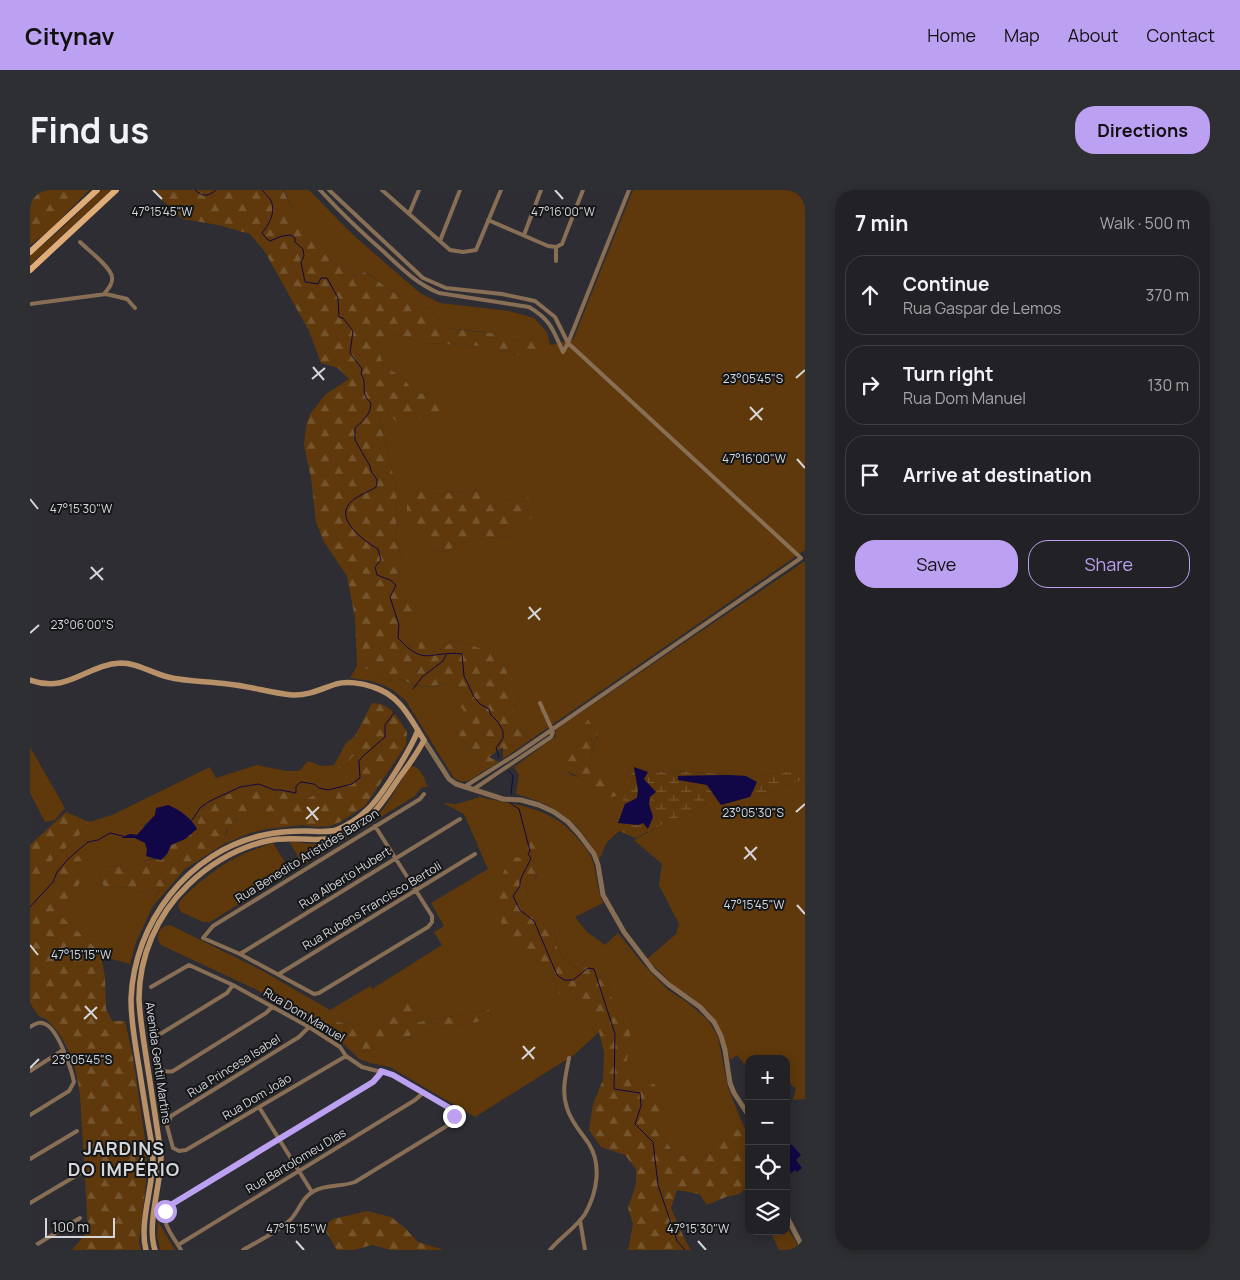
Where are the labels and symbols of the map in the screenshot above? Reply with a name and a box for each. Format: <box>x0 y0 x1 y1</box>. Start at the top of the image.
text: 47°15'45"W <box>131 203 193 220</box>
text: 47°16'00"W <box>531 203 596 220</box>
text: 23°05'45"S <box>723 370 783 387</box>
text: 47°16'00"W <box>722 450 787 467</box>
text: 47°15'30"W <box>50 500 113 517</box>
text: 23°06'00"S <box>51 616 113 633</box>
street label: Rua Benedito Aristides Barzon <box>232 804 382 907</box>
text: 23°05'30"S <box>722 804 784 821</box>
street label: Rua Alberto Hubert <box>296 842 394 913</box>
street label: Rua Rubens Francisco Bertoli <box>299 857 445 954</box>
text: 47°15'45"W <box>723 896 785 913</box>
text: 47°15'15"W <box>51 946 112 963</box>
street label: Rua Dom Manuel <box>260 984 348 1046</box>
street label: Avenida Gentil Martins <box>142 1001 175 1125</box>
street label: Rua Princesa Isabel <box>184 1030 284 1101</box>
text: 23°05'45"S <box>52 1051 112 1068</box>
street label: Rua Dom João <box>219 1069 295 1124</box>
route end <box>443 1105 466 1128</box>
street label: Rua Bartolomeu Dias <box>242 1124 349 1197</box>
district label: JARDINS DO IMPÉRIO <box>68 1136 180 1181</box>
route start <box>154 1200 177 1223</box>
scale bar <box>45 1215 115 1238</box>
text: 47°15'15"W <box>266 1220 327 1237</box>
text: 47°15'30"W <box>667 1220 730 1237</box>

